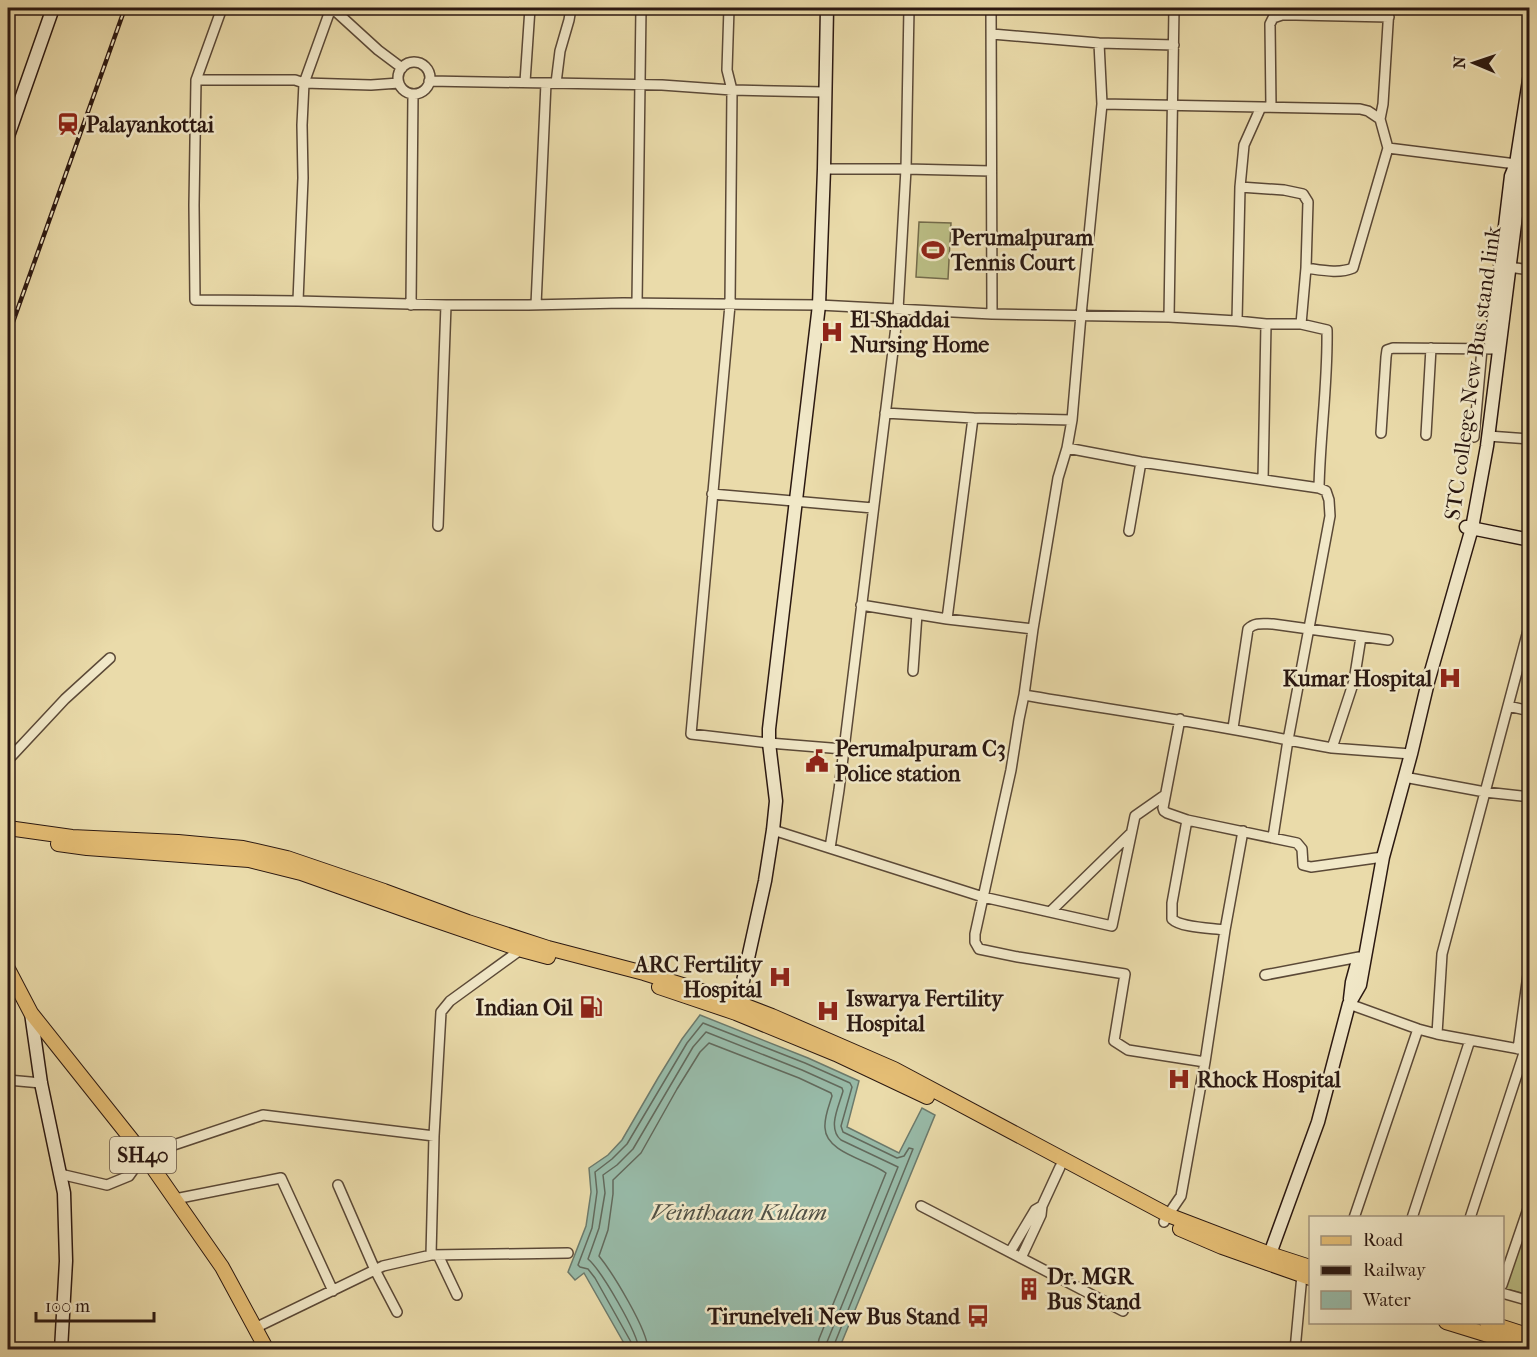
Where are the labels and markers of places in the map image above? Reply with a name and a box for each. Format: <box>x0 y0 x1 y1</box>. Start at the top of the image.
station icon: Palayankottai <box>55 111 81 137</box>
place label: Palayankottai <box>86 112 214 138</box>
place label: Perumalpuram Tennis Court <box>950 225 1094 276</box>
sports icon: Perumalpuram Tennis Court <box>920 237 946 263</box>
place label: El-Shaddai Nursing Home <box>850 307 989 358</box>
hospital icon: El-Shaddai Nursing Home <box>819 319 845 345</box>
hospital icon: Kumar Hospital <box>1437 665 1463 691</box>
place label: Kumar Hospital <box>1283 666 1433 692</box>
place label: Perumalpuram C3 Police station <box>835 736 1006 787</box>
public building icon: Perumalpuram C3 Police station <box>804 748 830 774</box>
place label: ARC Fertility Hospital <box>632 952 763 1003</box>
hospital icon: ARC Fertility Hospital <box>767 964 793 990</box>
place label: Iswarya Fertility Hospital <box>846 986 1004 1037</box>
fuel station icon: Indian Oil <box>578 994 604 1020</box>
place label: Indian Oil <box>476 995 574 1021</box>
hospital icon: Iswarya Fertility Hospital <box>815 998 841 1024</box>
hospital icon: Rhock Hospital <box>1166 1066 1192 1092</box>
place label: Rhock Hospital <box>1197 1067 1342 1093</box>
place label: Dr. MGR Bus Stand <box>1047 1264 1142 1315</box>
building icon: Dr. MGR Bus Stand <box>1016 1276 1042 1302</box>
bus stop icon: Tirunelveli New Bus Stand <box>965 1303 991 1329</box>
place label: Tirunelveli New Bus Stand <box>707 1304 961 1330</box>

